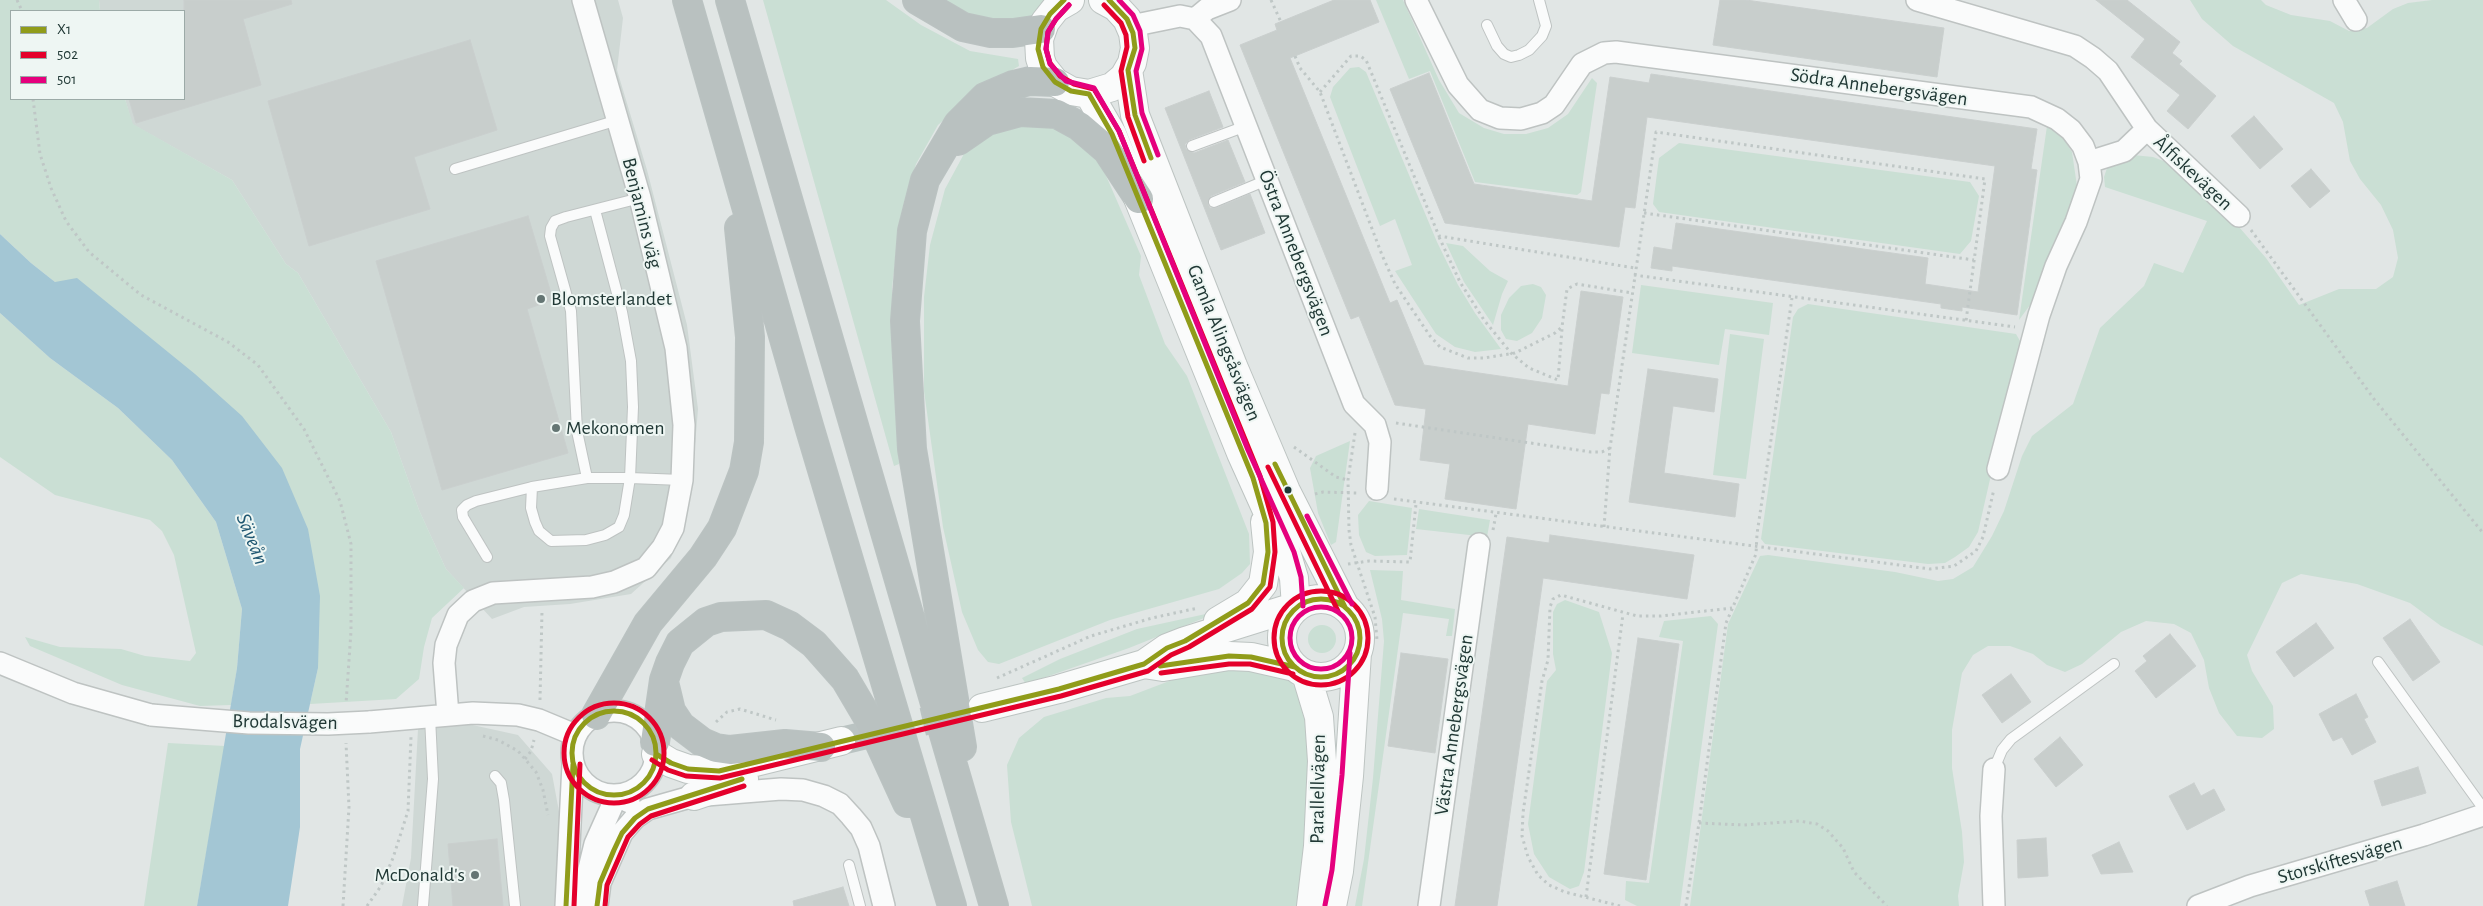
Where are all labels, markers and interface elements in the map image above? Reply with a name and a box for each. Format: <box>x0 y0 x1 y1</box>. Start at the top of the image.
legend <box>10 10 185 100</box>
text: X1 <box>57 22 71 37</box>
text: 502 <box>57 47 78 62</box>
street label: Södra Annebergsvägen <box>1789 63 1969 111</box>
text: 501 <box>57 72 76 87</box>
street label: Ålfiskevägen <box>2148 130 2238 216</box>
street label: Benjamins väg <box>617 155 667 271</box>
street label: Östra Annebergsvägen <box>1253 167 1339 339</box>
street label: Gamla Alingsåsvägen <box>1182 261 1266 425</box>
place label: Blomsterlandet <box>551 287 672 311</box>
marker: Blomsterlandet <box>535 293 547 305</box>
place label: Mekonomen <box>566 416 664 440</box>
marker: Mekonomen <box>550 422 562 434</box>
unlabelled marker <box>1283 485 1293 495</box>
water label: Säveån <box>230 510 274 568</box>
street label: Västra Annebergsvägen <box>1429 633 1479 817</box>
street label: Brodalsvägen <box>232 709 338 735</box>
street label: Parallellvägen <box>1305 734 1331 844</box>
street label: Storskiftesvägen <box>2275 831 2405 889</box>
place label: McDonald's <box>374 863 465 887</box>
marker: McDonald's <box>469 869 481 881</box>

